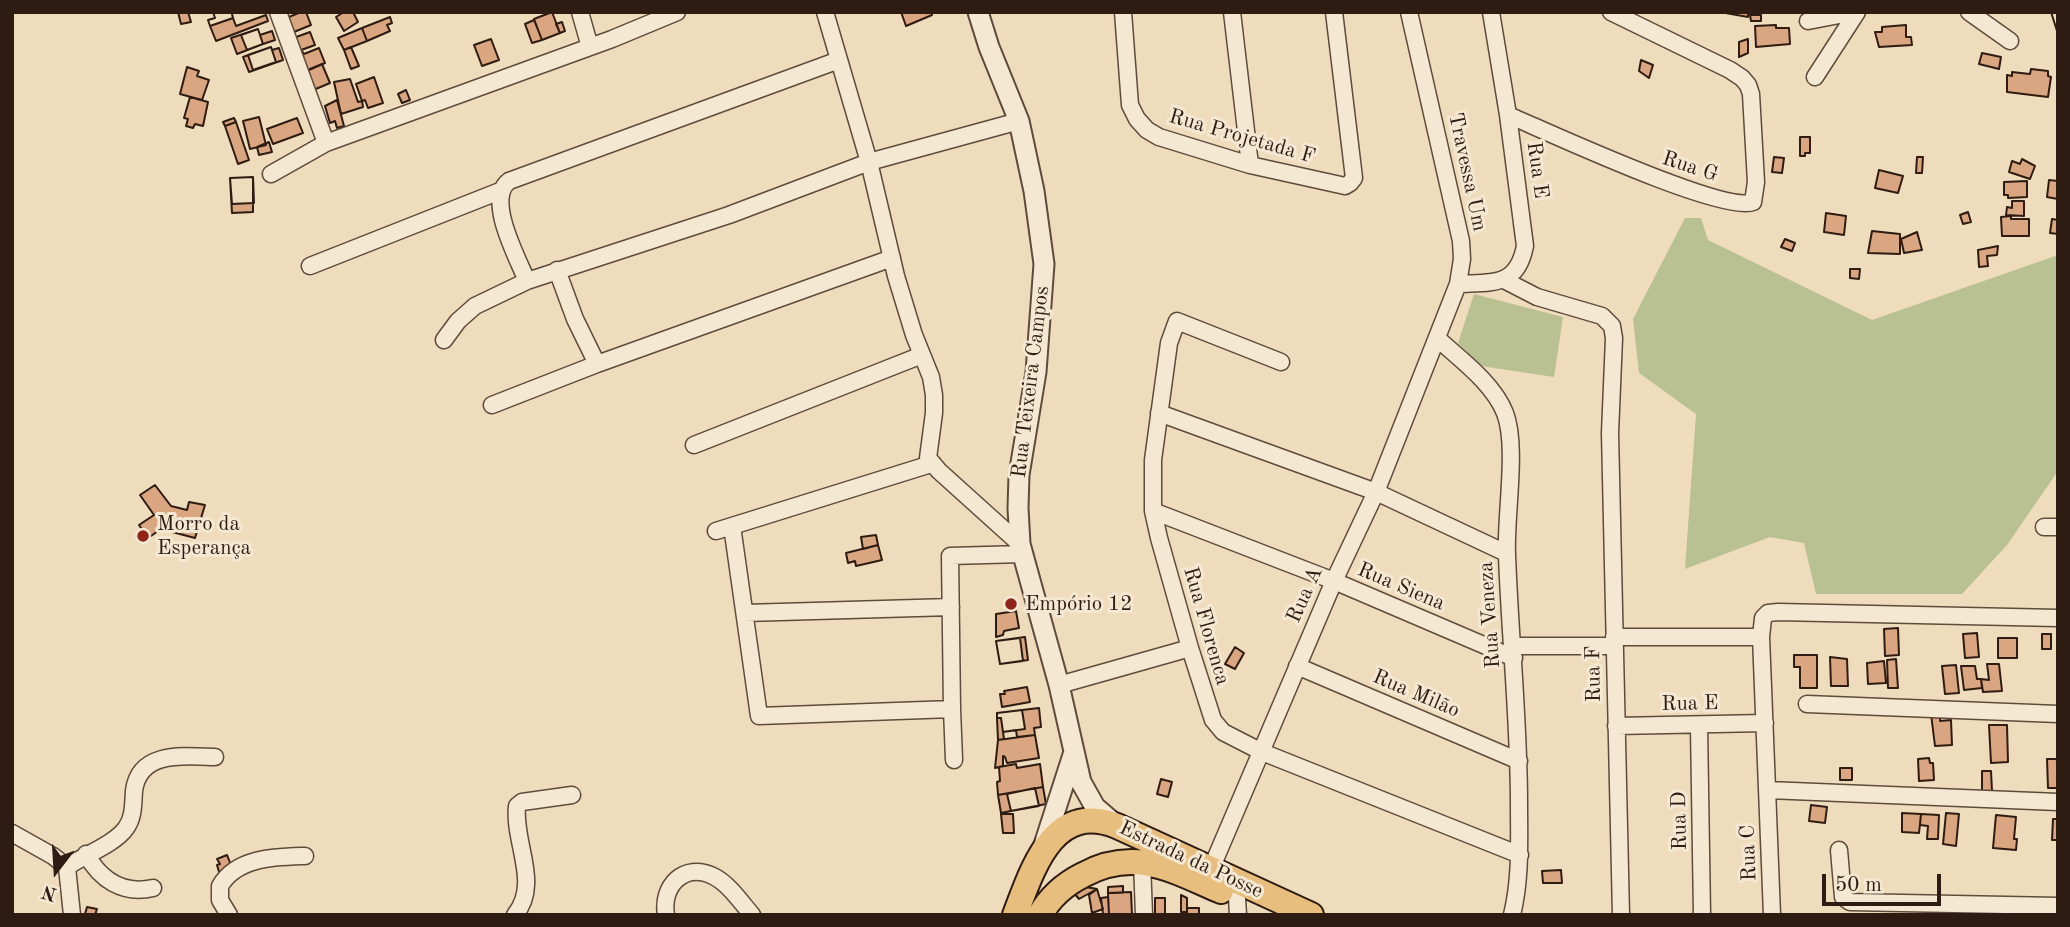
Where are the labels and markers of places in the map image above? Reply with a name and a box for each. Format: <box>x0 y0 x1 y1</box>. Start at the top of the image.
place label: Morro da Esperança <box>157 511 251 561</box>
marker: Morro da Esperança <box>135 528 151 544</box>
place label: Empório 12 <box>1025 591 1132 617</box>
marker: Empório 12 <box>1003 596 1019 612</box>

